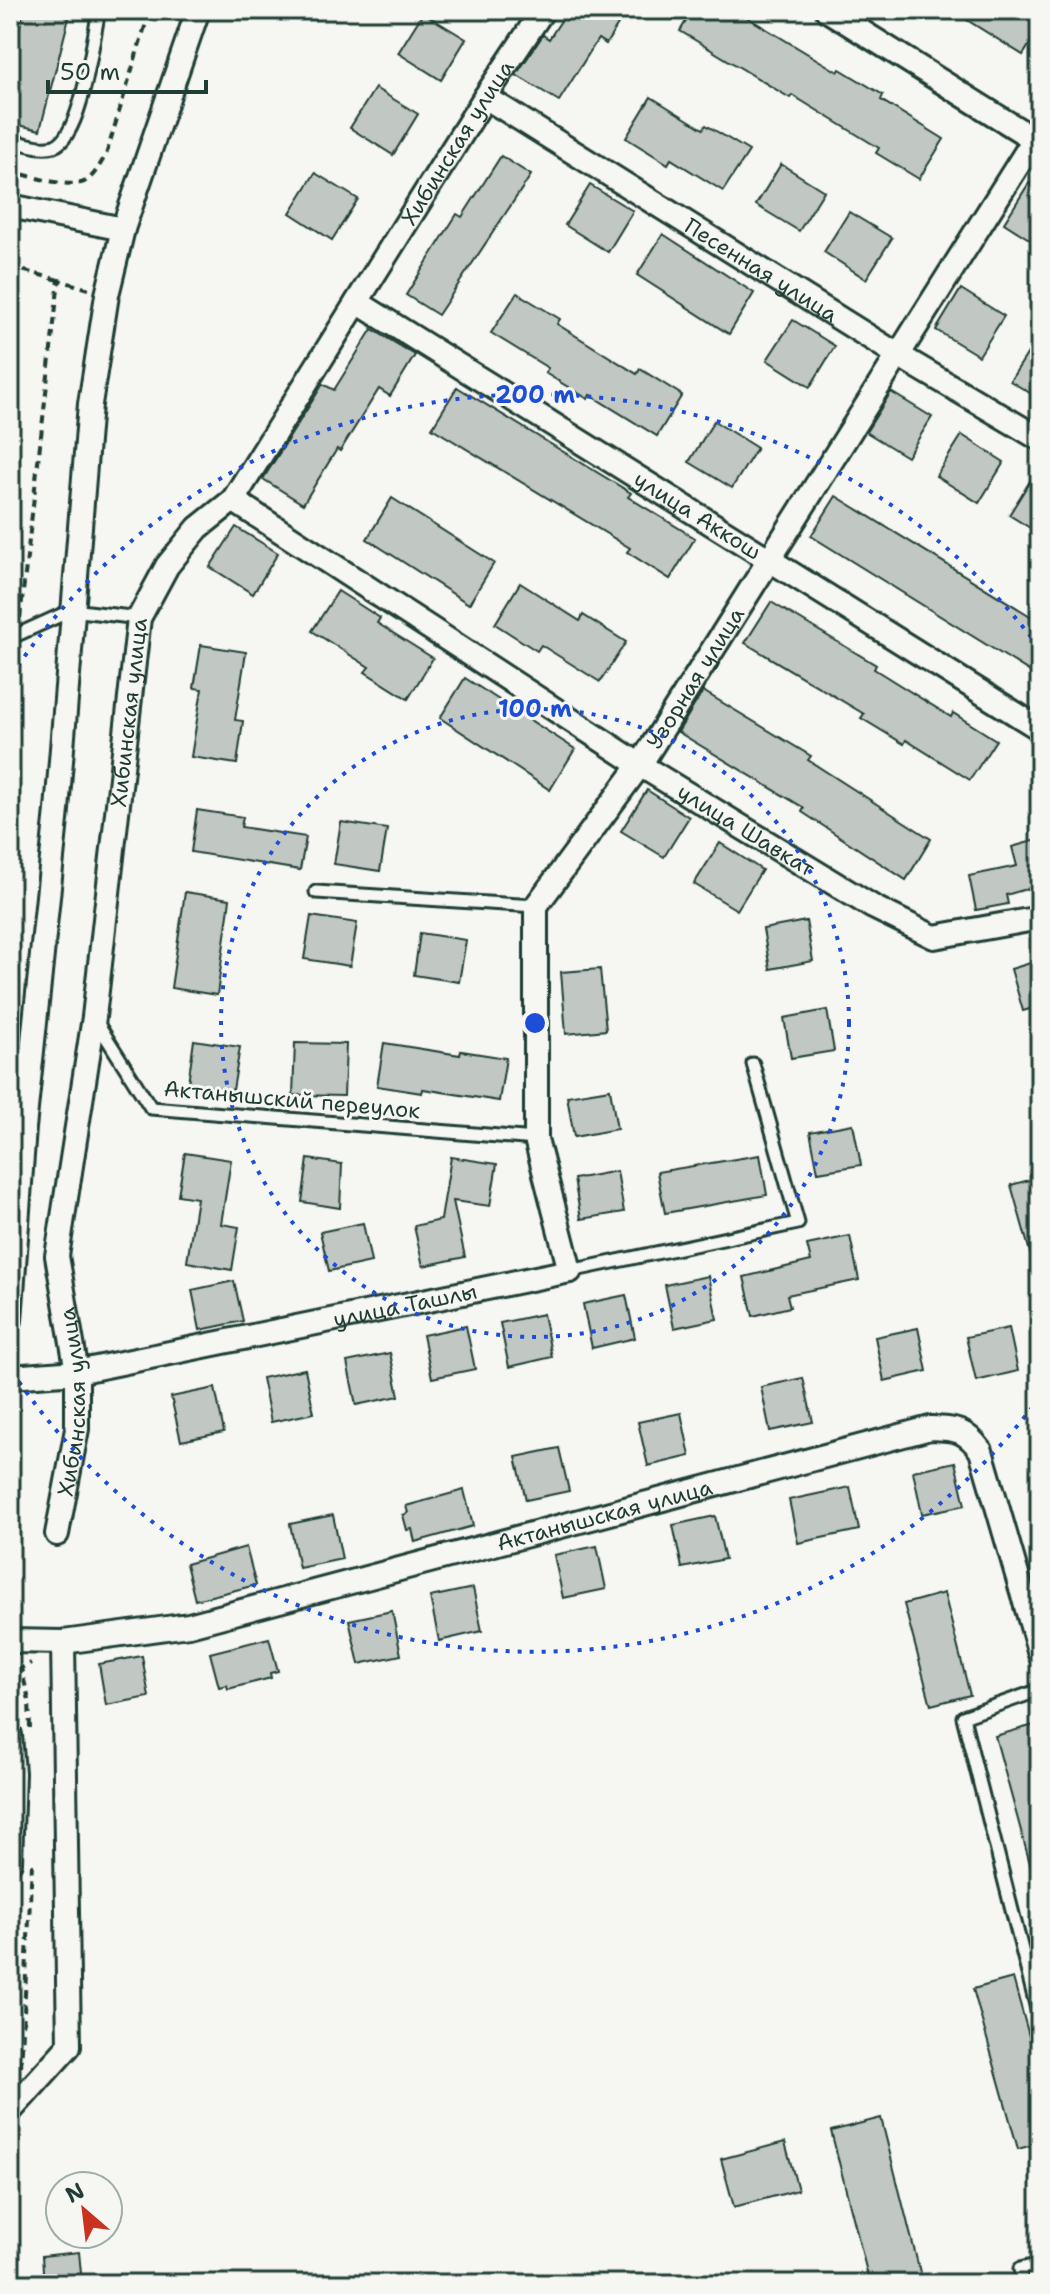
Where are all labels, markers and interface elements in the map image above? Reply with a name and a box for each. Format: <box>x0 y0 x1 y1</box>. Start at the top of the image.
scale bar <box>48 44 206 94</box>
street label: Хибинская улица <box>395 54 521 231</box>
text: 50 m <box>60 56 120 88</box>
street label: Песенная улица <box>679 211 844 329</box>
text: 200 m <box>495 379 575 411</box>
street label: улица Аккош <box>628 465 767 566</box>
street label: Узорная улица <box>640 601 751 754</box>
street label: Хибинская улица <box>104 616 154 809</box>
text: 100 m <box>498 693 572 725</box>
street label: улица Шавкат <box>672 777 821 883</box>
centre of rings <box>521 1009 549 1037</box>
street label: Актанышский переулок <box>163 1074 422 1125</box>
street label: улица Ташлы <box>331 1276 480 1334</box>
street label: Хибинская улица <box>51 1305 92 1499</box>
street label: Актанышская улица <box>494 1472 716 1558</box>
north arrow <box>44 2170 124 2250</box>
text: N <box>60 2176 89 2210</box>

